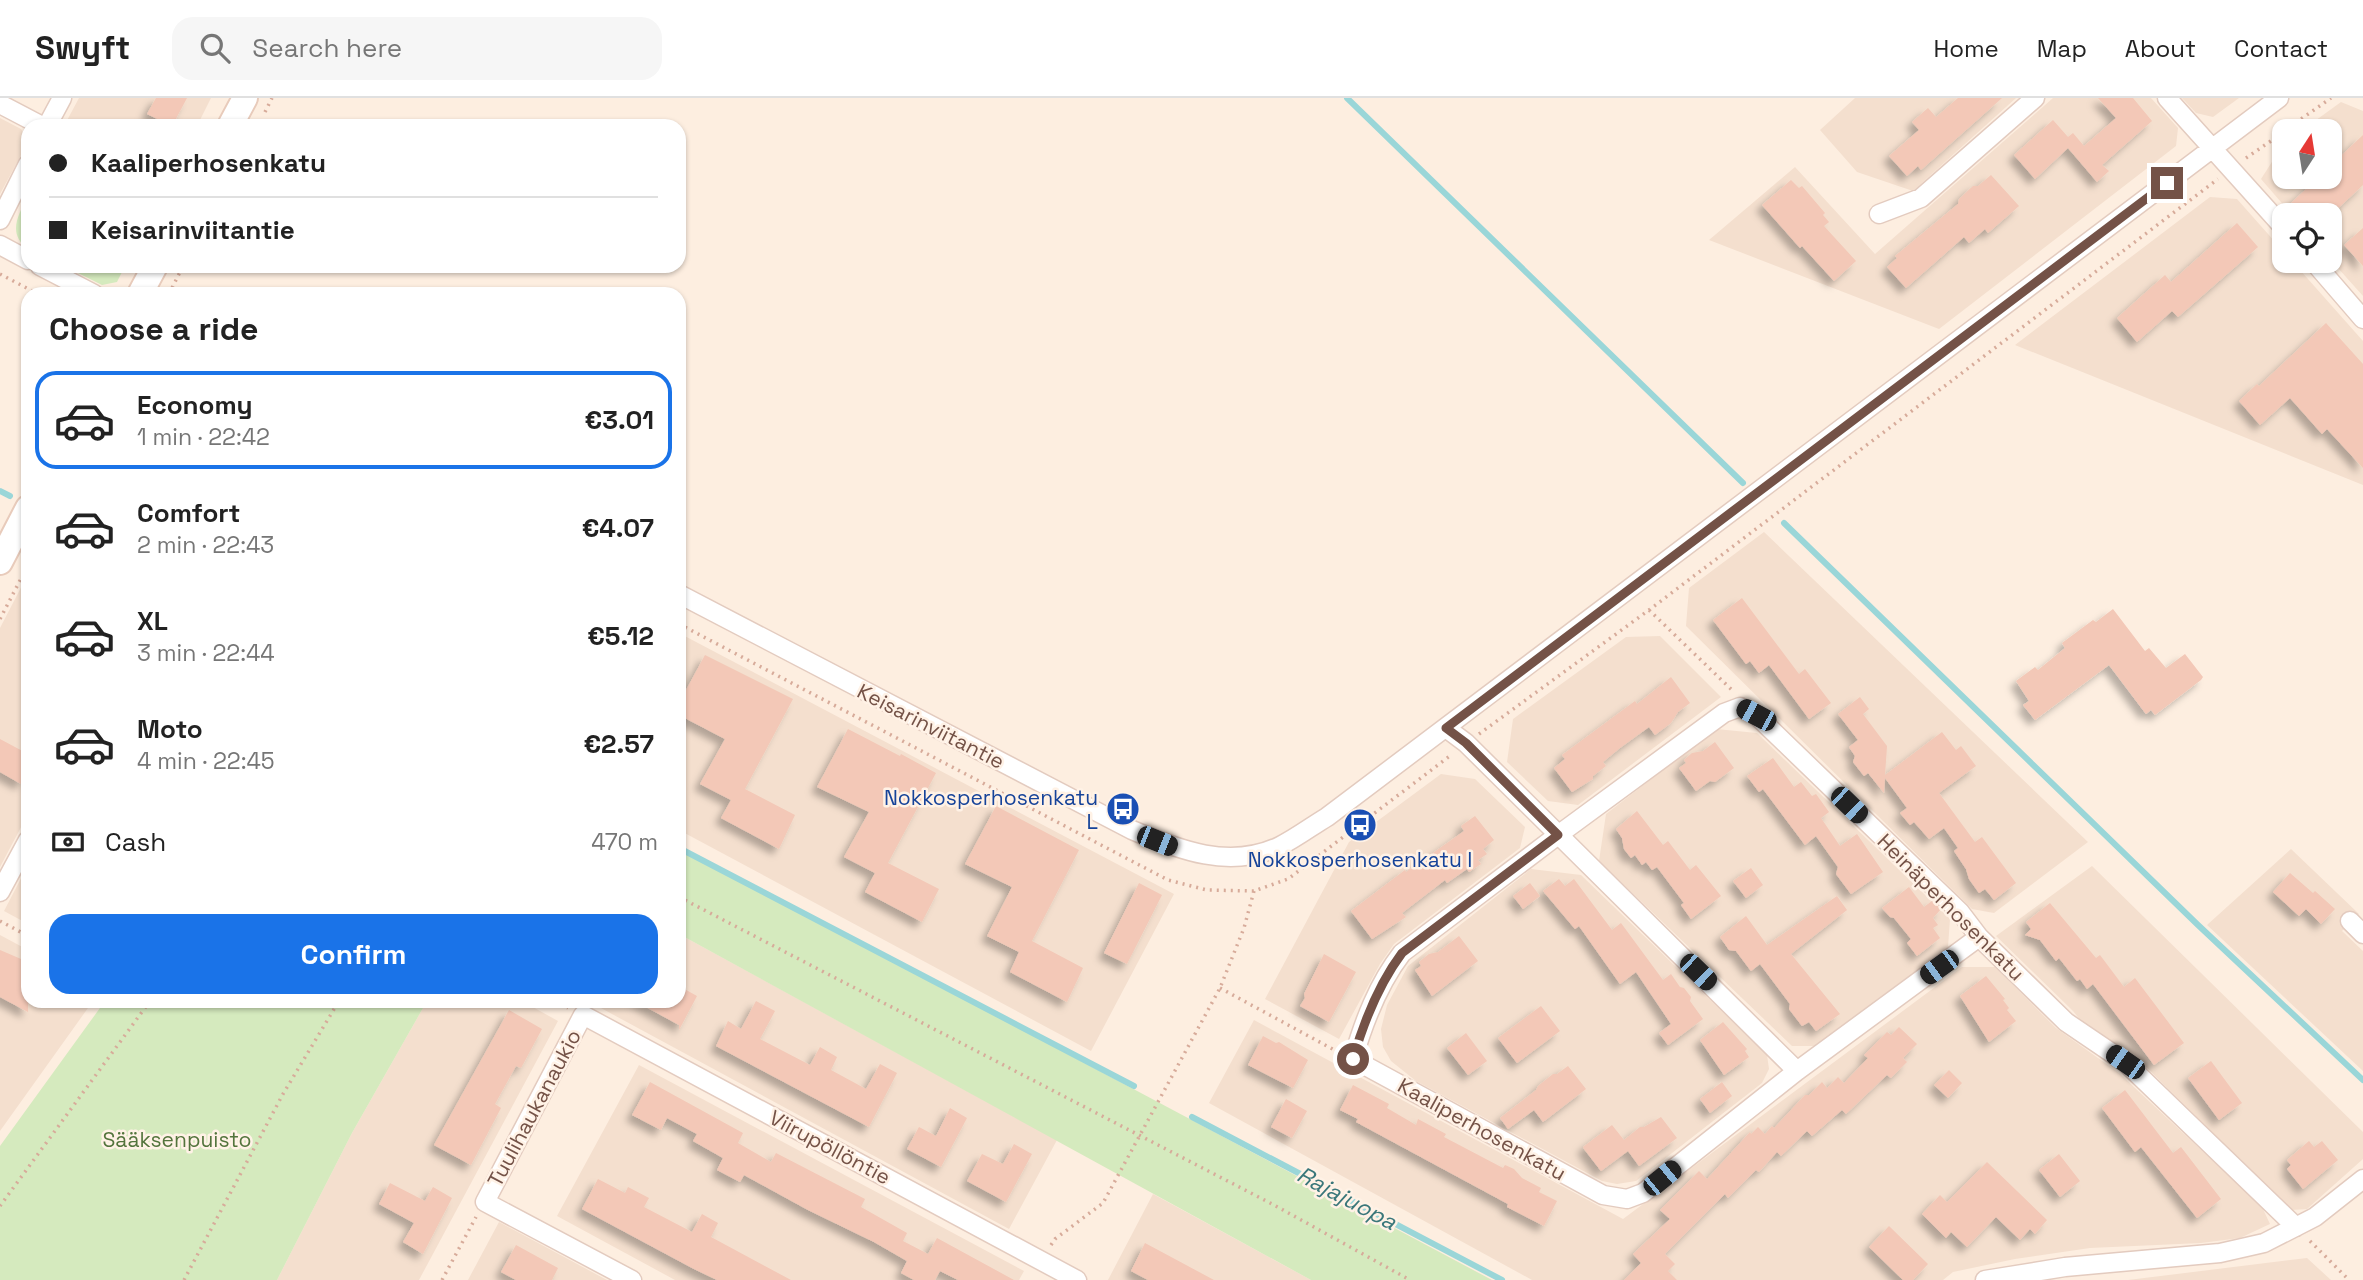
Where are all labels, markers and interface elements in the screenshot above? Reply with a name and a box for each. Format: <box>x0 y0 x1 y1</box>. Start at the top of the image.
search box <box>172 17 662 80</box>
text: Swyft <box>35 27 130 69</box>
icon: search <box>196 29 234 67</box>
text: Search here <box>252 31 402 65</box>
text: Home <box>1933 33 1999 64</box>
text: Map <box>2037 33 2087 64</box>
text: About <box>2125 33 2196 64</box>
text: Contact <box>2234 33 2328 64</box>
north arrow <box>2272 119 2342 189</box>
map controls <box>2272 119 2342 273</box>
text: Kaaliperhosenkatu <box>91 146 326 180</box>
route end <box>2151 167 2183 199</box>
button: locate <box>2272 203 2342 273</box>
text: Keisarinviitantie <box>91 213 295 247</box>
text: Choose a ride <box>49 309 259 349</box>
text: Economy <box>137 388 253 422</box>
icon: car <box>53 389 116 452</box>
text: €3.01 <box>585 403 654 437</box>
text: 1 min · 22:42 <box>137 422 270 452</box>
text: Comfort <box>137 496 240 530</box>
icon: car <box>53 497 116 560</box>
text: €4.07 <box>582 511 654 545</box>
text: 2 min · 22:43 <box>137 530 274 560</box>
text: XL <box>137 604 168 638</box>
icon: car <box>53 605 116 668</box>
text: €5.12 <box>587 619 654 653</box>
text: 3 min · 22:44 <box>137 638 275 668</box>
street label: Keisarinviitantie <box>853 677 1009 775</box>
car <box>1733 696 1780 734</box>
text: Moto <box>137 712 203 746</box>
icon: car <box>53 713 116 776</box>
text: €2.57 <box>583 727 654 761</box>
text: 4 min · 22:45 <box>137 746 275 776</box>
car <box>1827 783 1872 827</box>
place label: Nokkosperhosenkatu L <box>884 784 1098 835</box>
bus stop icon: Nokkosperhosenkatu L <box>1104 790 1142 828</box>
bus stop icon: Nokkosperhosenkatu I <box>1341 806 1379 844</box>
icon: cash <box>49 823 87 861</box>
car <box>1134 823 1181 859</box>
text: Cash <box>105 825 166 859</box>
text: 470 m <box>591 827 658 857</box>
street label: Heinäperhosenkatu <box>1872 828 2030 986</box>
place label: Nokkosperhosenkatu I <box>1248 846 1472 873</box>
button: Confirm <box>49 914 658 994</box>
car <box>1916 946 1963 988</box>
car <box>1676 950 1721 994</box>
street label: Tuulihaukanaukio <box>481 1025 587 1191</box>
car <box>2102 1041 2149 1083</box>
route start <box>1337 1043 1369 1075</box>
street label: Kaaliperhosenkatu <box>1393 1072 1571 1186</box>
street label: Viirupöllöntie <box>765 1104 895 1190</box>
park label: Sääksenpuisto <box>102 1126 252 1153</box>
car <box>1640 1157 1685 1199</box>
water label: Rajajuopa <box>1292 1159 1403 1237</box>

